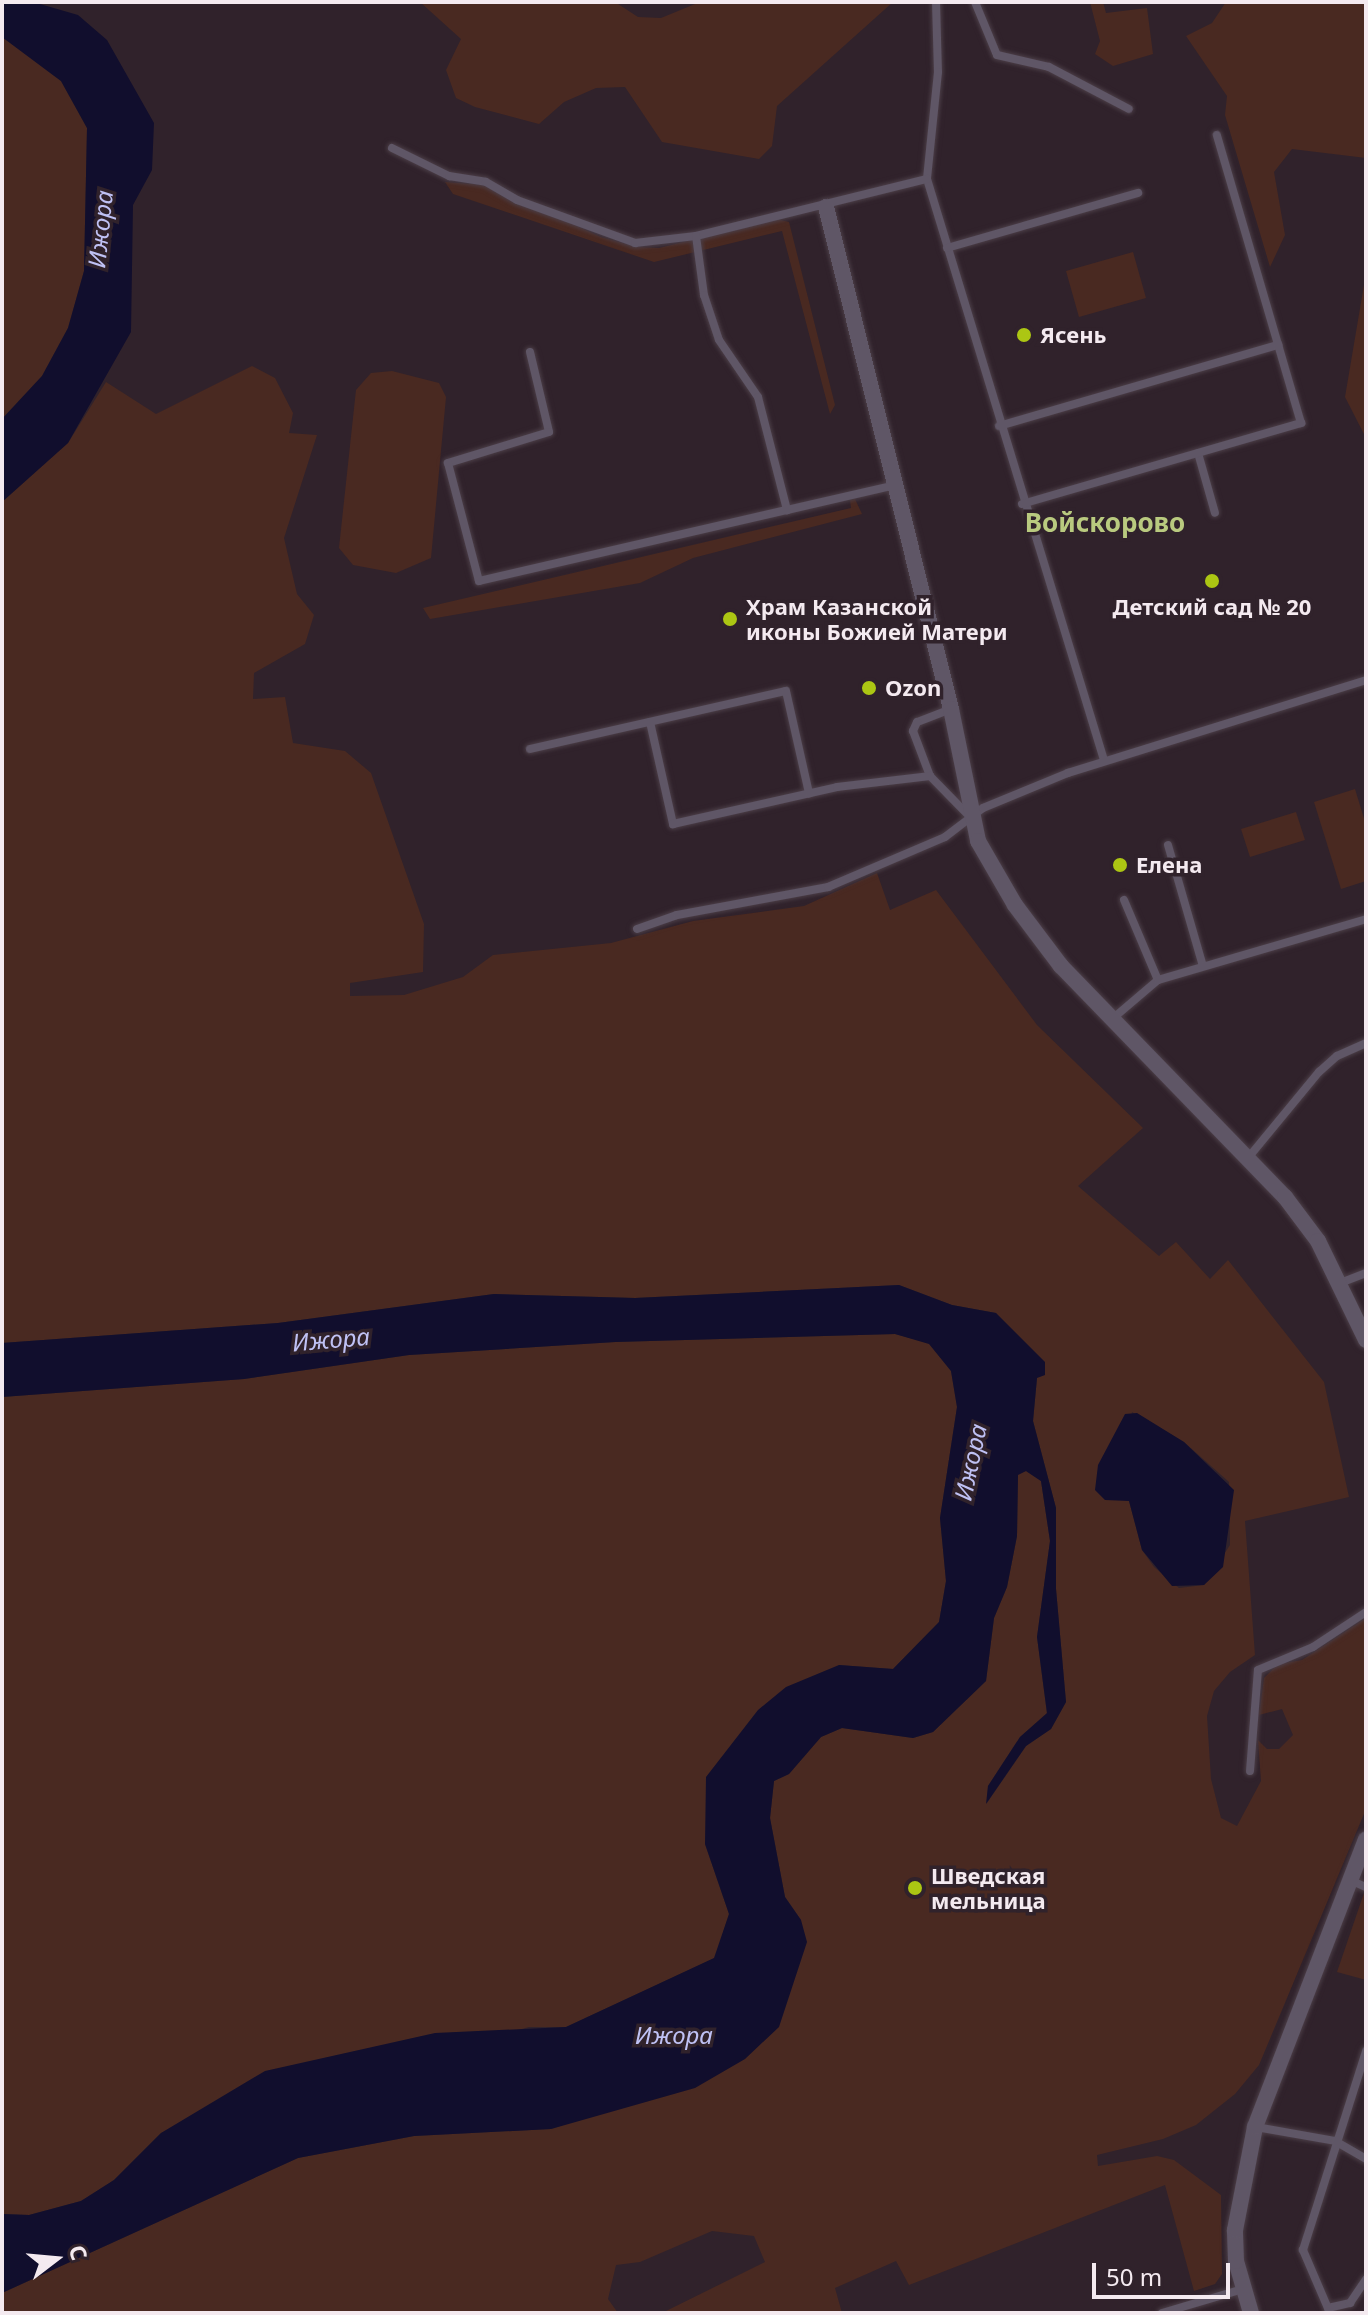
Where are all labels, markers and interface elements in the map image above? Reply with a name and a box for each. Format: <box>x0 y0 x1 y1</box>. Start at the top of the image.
water label: Ижора <box>82 189 118 269</box>
place label: Ясень <box>1040 322 1107 348</box>
marker: Ясень <box>1015 326 1033 344</box>
district label: Войскорово <box>1025 507 1185 539</box>
marker: Детский сад № 20 <box>1203 572 1221 590</box>
place label: Храм Казанской иконы Божией Матери <box>746 593 1007 644</box>
place label: Детский сад № 20 <box>1113 594 1311 620</box>
marker: Храм Казанской иконы Божией Матери <box>721 610 739 628</box>
place label: Ozon <box>885 675 941 701</box>
marker: Ozon <box>860 679 878 697</box>
place label: Елена <box>1136 852 1202 878</box>
marker: Елена <box>1111 856 1129 874</box>
water label: Ижора <box>291 1321 371 1357</box>
water label: Ижора <box>948 1421 992 1503</box>
place label: Шведская мельница <box>931 1862 1046 1914</box>
marker: Шведская мельница <box>906 1879 924 1897</box>
water label: Ижора <box>635 2021 713 2049</box>
north arrow <box>16 2219 96 2299</box>
text: С <box>63 2241 95 2263</box>
scale bar <box>1096 2247 1234 2297</box>
text: 50 m <box>1106 2260 1162 2293</box>

